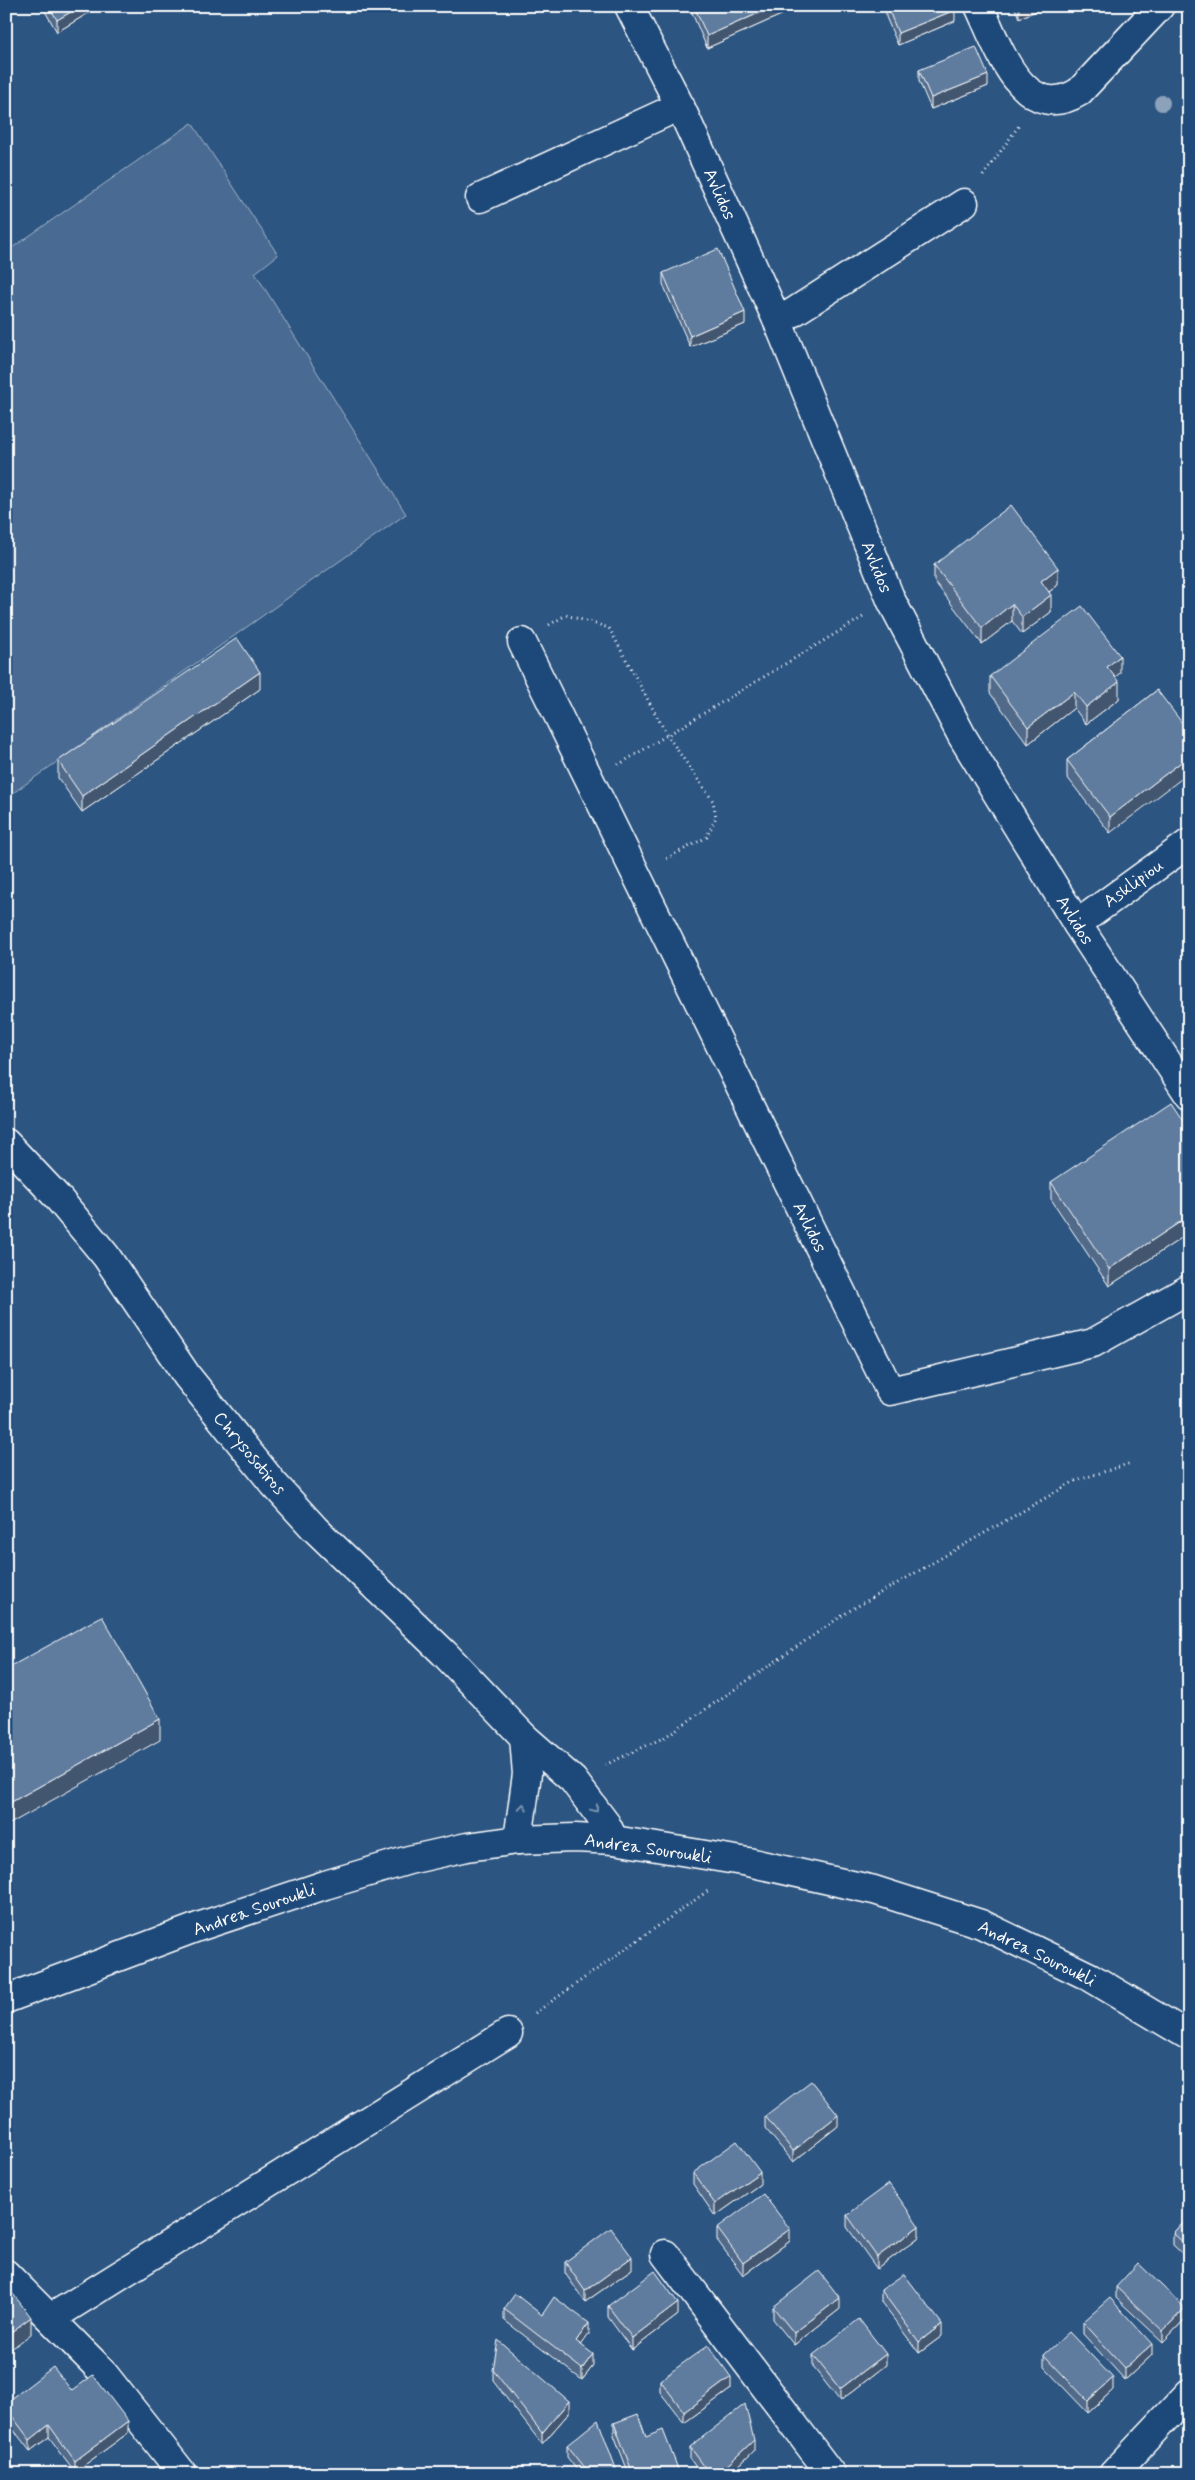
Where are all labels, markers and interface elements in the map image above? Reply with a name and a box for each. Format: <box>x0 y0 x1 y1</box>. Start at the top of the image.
street label: Avlidos <box>697 165 741 224</box>
street label: Avlidos <box>855 538 897 597</box>
street label: Asklipiou <box>1099 854 1169 914</box>
street label: Avlidos <box>1050 891 1099 950</box>
street label: Avlidos <box>787 1198 832 1257</box>
street label: Chrysosotiros <box>207 1407 291 1500</box>
one-way arrow <box>517 1803 528 1811</box>
one-way arrow <box>589 1803 598 1813</box>
street label: Andrea Souroukli <box>583 1828 713 1870</box>
street label: Andrea Souroukli <box>190 1878 319 1942</box>
street label: Andrea Souroukli <box>974 1915 1099 1993</box>

